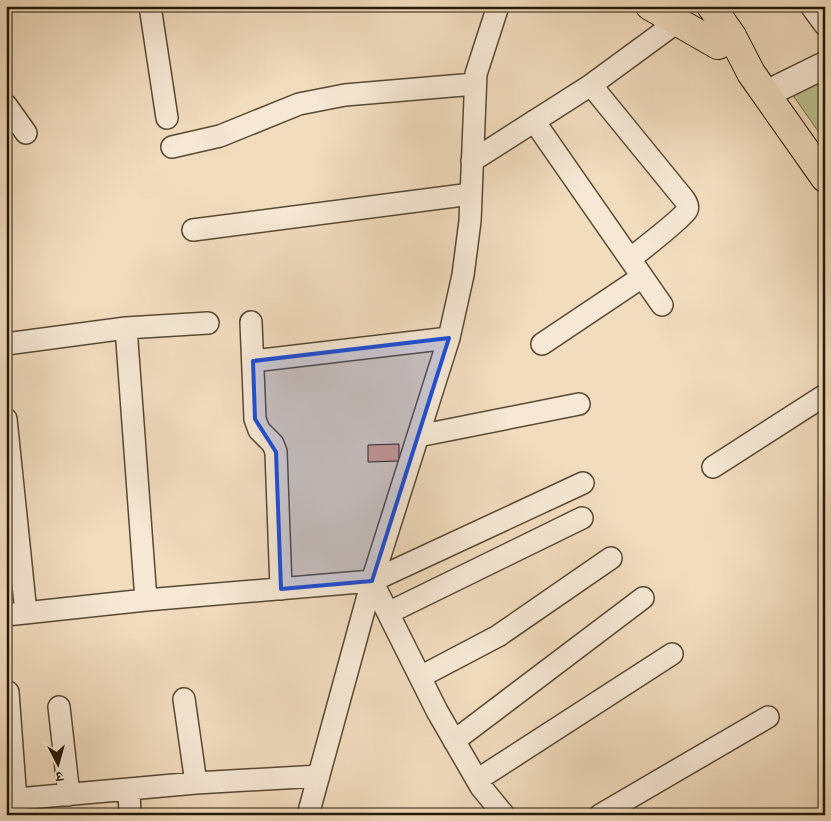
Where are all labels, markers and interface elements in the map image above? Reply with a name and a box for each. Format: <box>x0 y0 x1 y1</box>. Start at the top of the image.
north arrow <box>32 738 82 788</box>
text: उ <box>54 768 65 785</box>

